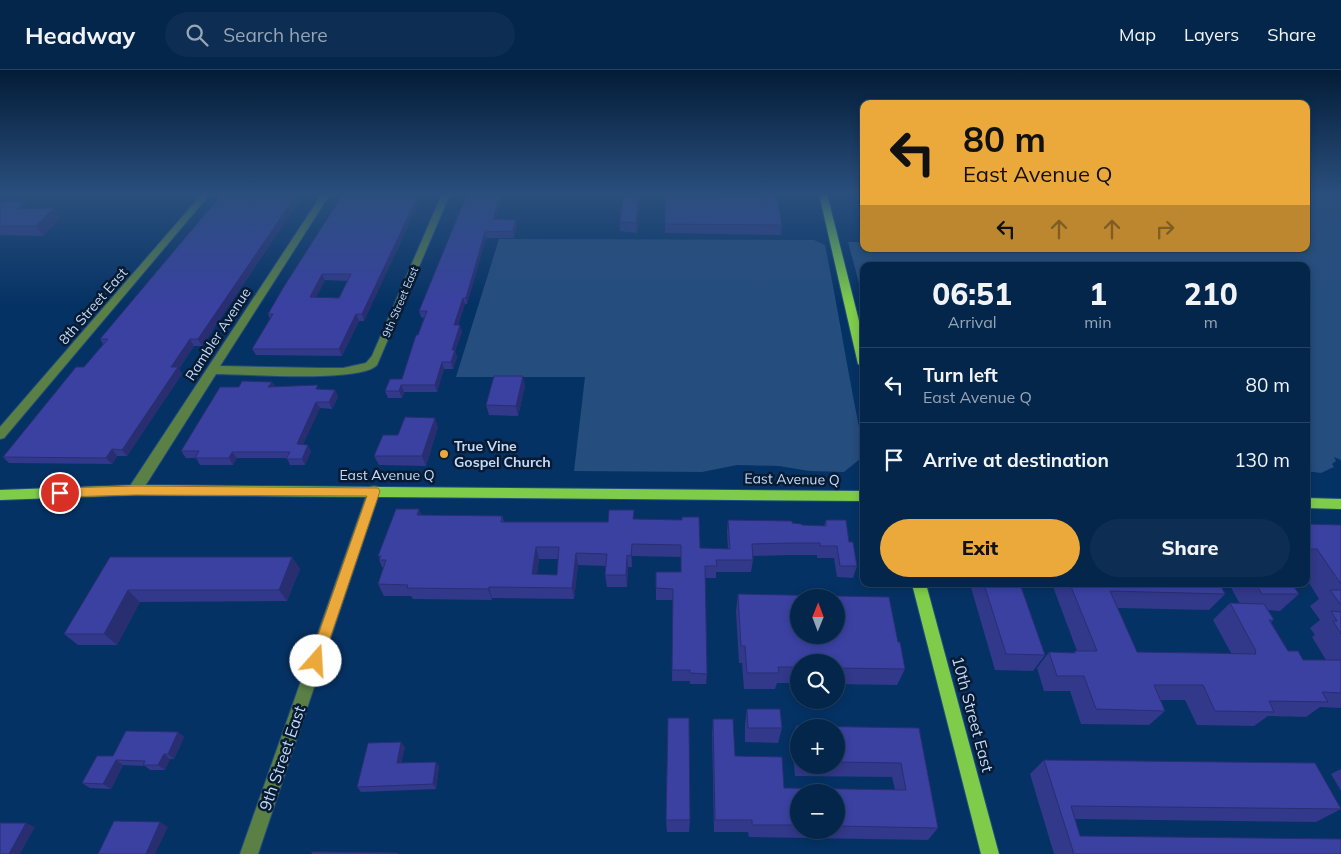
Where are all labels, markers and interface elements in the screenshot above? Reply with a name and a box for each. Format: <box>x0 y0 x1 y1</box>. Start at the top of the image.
search box <box>165 12 515 57</box>
text: Headway <box>25 20 135 50</box>
icon: search <box>183 21 211 49</box>
text: Search here <box>223 23 328 47</box>
text: Map <box>1119 23 1156 46</box>
text: Layers <box>1184 23 1239 46</box>
text: Share <box>1267 23 1316 46</box>
text: 80 m <box>963 117 1046 161</box>
icon: left <box>880 120 945 185</box>
text: East Avenue Q <box>963 160 1113 188</box>
icon: left <box>992 215 1020 243</box>
icon: ahead <box>1045 215 1073 243</box>
icon: ahead <box>1098 215 1126 243</box>
icon: right <box>1151 215 1179 243</box>
street label: 8th Street East <box>55 264 131 348</box>
street label: 9th Street East <box>379 264 421 339</box>
text: 06:51 <box>932 275 1012 313</box>
text: 1 <box>1089 275 1107 313</box>
text: 210 <box>1184 275 1238 313</box>
street label: Rambler Avenue <box>181 284 255 384</box>
text: Arrival <box>948 312 997 332</box>
text: min <box>1084 312 1112 332</box>
text: m <box>1204 312 1218 332</box>
text: Turn left <box>923 363 998 387</box>
icon: left <box>880 371 908 399</box>
text: 80 m <box>1246 373 1290 397</box>
text: East Avenue Q <box>923 387 1032 407</box>
place label: True Vine Gospel Church <box>454 437 551 471</box>
icon: arrive <box>880 446 908 474</box>
marker: True Vine Gospel Church <box>438 448 450 460</box>
text: Arrive at destination <box>923 448 1109 472</box>
text: 130 m <box>1234 448 1290 472</box>
street label: East Avenue Q <box>339 466 435 484</box>
street label: East Avenue Q <box>744 469 840 489</box>
pin <box>39 472 81 514</box>
icon: arrive <box>46 479 74 507</box>
button: Exit <box>880 519 1080 577</box>
button: Share <box>1090 519 1290 577</box>
north arrow <box>790 589 845 644</box>
map controls <box>790 589 845 839</box>
position arrow <box>289 634 341 686</box>
button: search <box>790 654 845 709</box>
street label: 10th Street East <box>948 654 998 774</box>
street label: 9th Street East <box>255 703 309 813</box>
button: + <box>790 719 845 774</box>
button: − <box>790 784 845 839</box>

